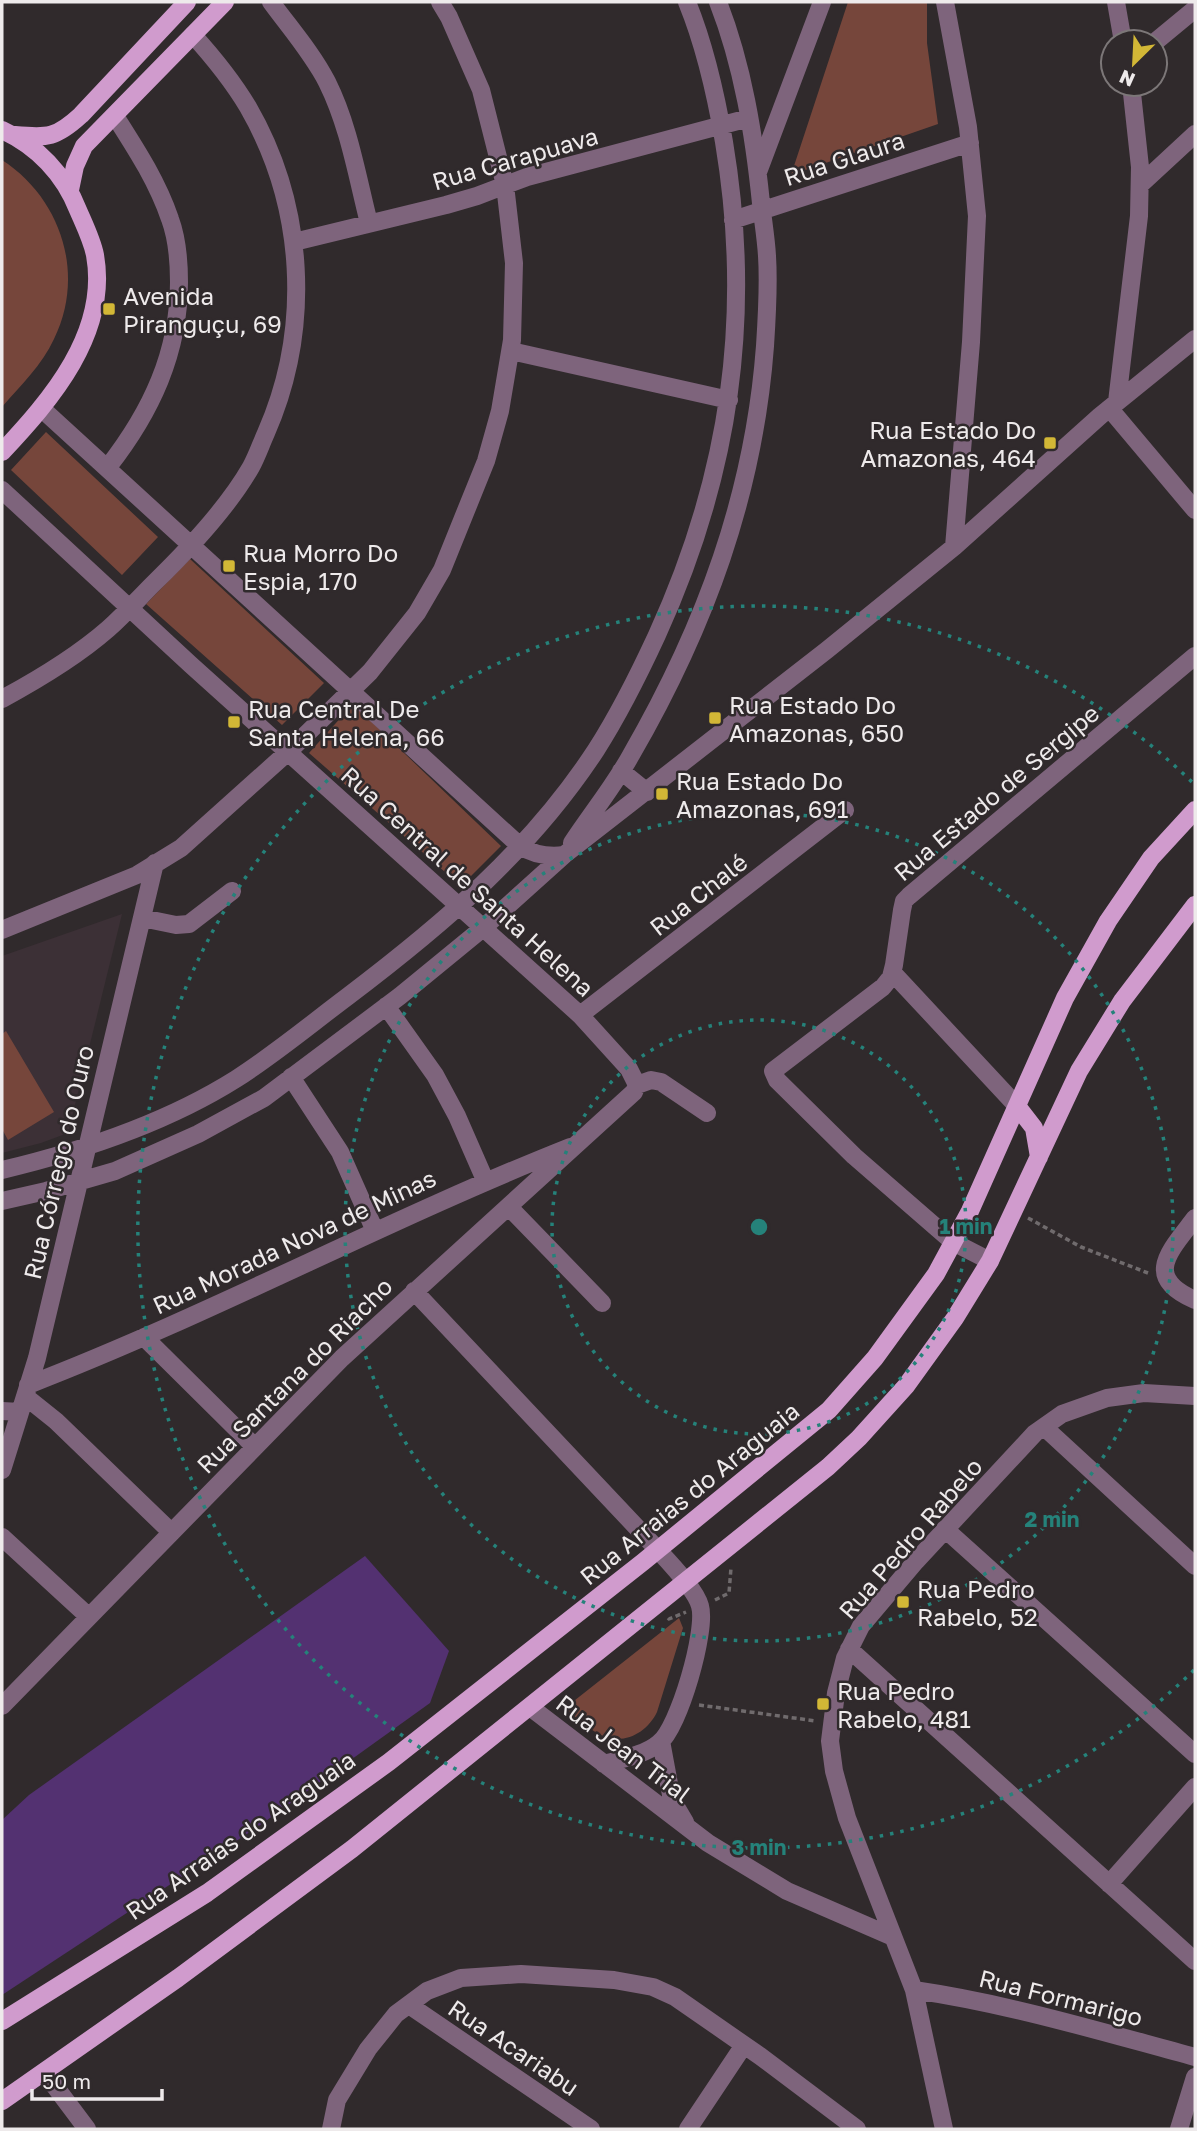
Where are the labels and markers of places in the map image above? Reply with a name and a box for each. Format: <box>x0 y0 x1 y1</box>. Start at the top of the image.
place label: Avenida Piranguçu, 69 <box>123 281 282 338</box>
marker: Avenida Piranguçu, 69 <box>101 301 117 317</box>
place label: Rua Estado Do Amazonas, 464 <box>860 415 1036 472</box>
marker: Rua Estado Do Amazonas, 464 <box>1042 435 1058 451</box>
place label: Rua Morro Do Espia, 170 <box>243 538 398 595</box>
marker: Rua Morro Do Espia, 170 <box>221 558 237 574</box>
place label: Rua Estado Do Amazonas, 650 <box>729 690 904 747</box>
place label: Rua Central De Santa Helena, 66 <box>248 694 445 751</box>
marker: Rua Estado Do Amazonas, 650 <box>707 710 723 726</box>
marker: Rua Central De Santa Helena, 66 <box>226 714 242 730</box>
place label: Rua Estado Do Amazonas, 691 <box>676 766 848 823</box>
marker: Rua Estado Do Amazonas, 691 <box>654 786 670 802</box>
centre of rings <box>747 1215 771 1239</box>
place label: Rua Pedro Rabelo, 52 <box>917 1574 1038 1631</box>
marker: Rua Pedro Rabelo, 52 <box>895 1594 911 1610</box>
place label: Rua Pedro Rabelo, 481 <box>837 1676 971 1733</box>
marker: Rua Pedro Rabelo, 481 <box>815 1696 831 1712</box>

